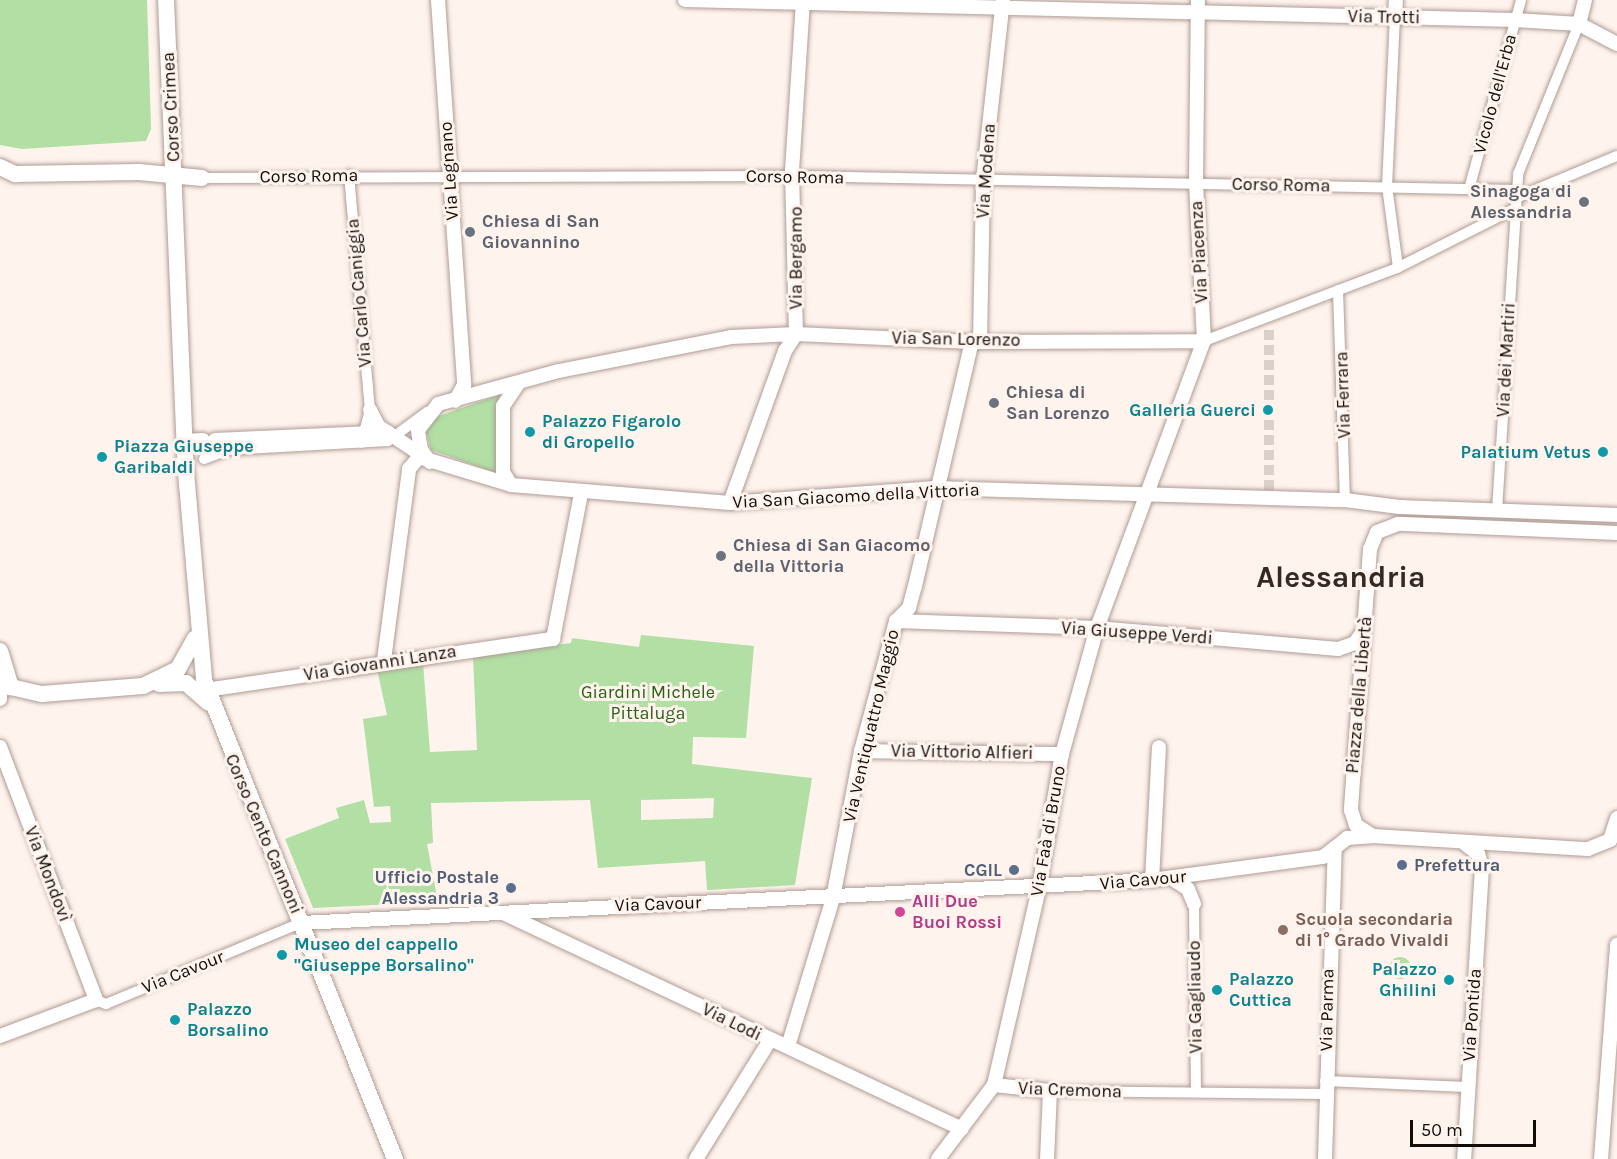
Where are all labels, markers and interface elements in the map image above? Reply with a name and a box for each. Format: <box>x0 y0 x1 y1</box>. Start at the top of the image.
street label: Via Trotti <box>1348 6 1420 28</box>
street label: Vicolo dell'Erba <box>1469 32 1521 156</box>
street label: Corso Crimea <box>157 52 185 162</box>
street label: Via Legnano <box>435 121 463 221</box>
street label: Via Modena <box>972 123 1000 219</box>
street label: Corso Roma <box>260 164 358 188</box>
street label: Corso Roma <box>746 165 844 189</box>
street label: Corso Roma <box>1232 173 1330 197</box>
place label: Sinagoga di Alessandria <box>1470 181 1572 224</box>
marker: Sinagoga di Alessandria <box>1577 195 1591 209</box>
street label: Via Piacenza <box>1186 200 1212 304</box>
street label: Via Bergamo <box>785 206 807 310</box>
place label: Chiesa di San Giovannino <box>482 211 599 254</box>
street label: Via Carlo Caniggia <box>342 218 376 368</box>
marker: Chiesa di San Giovannino <box>463 225 477 239</box>
street label: Via dei Martiri <box>1492 302 1520 418</box>
street label: Via San Lorenzo <box>891 327 1021 351</box>
street label: Via Ferrara <box>1331 351 1355 439</box>
place label: Chiesa di San Lorenzo <box>1006 382 1110 424</box>
marker: Chiesa di San Lorenzo <box>987 396 1001 410</box>
place label: Galleria Guerci <box>1129 399 1256 421</box>
marker: Galleria Guerci <box>1261 403 1275 417</box>
place label: Palazzo Figarolo di Gropello <box>542 411 681 454</box>
marker: Palazzo Figarolo di Gropello <box>523 425 537 439</box>
place label: Piazza Giuseppe Garibaldi <box>114 436 254 478</box>
place label: Palatium Vetus <box>1461 441 1591 463</box>
marker: Palatium Vetus <box>1596 445 1610 459</box>
marker: Piazza Giuseppe Garibaldi <box>95 450 109 464</box>
street label: Via San Giacomo della Vittoria <box>732 479 980 513</box>
place label: Chiesa di San Giacomo della Vittoria <box>733 535 931 578</box>
marker: Chiesa di San Giacomo della Vittoria <box>714 549 728 563</box>
district label: Alessandria <box>1256 559 1426 595</box>
street label: Piazza della Libertà <box>1341 616 1377 774</box>
street label: Via Giuseppe Verdi <box>1060 617 1214 649</box>
street label: Via Ventiquattro Maggio <box>838 627 904 825</box>
street label: Via Giovanni Lanza <box>302 640 458 686</box>
park label: Giardini Michele Pittaluga <box>581 682 715 724</box>
street label: Via Vittorio Alfieri <box>891 740 1033 764</box>
street label: Corso Cento Cannoni <box>221 751 307 917</box>
street label: Via Faà di Bruno <box>1026 764 1070 898</box>
street label: Via Mondovì <box>20 823 76 925</box>
place label: Prefettura <box>1414 854 1500 876</box>
marker: Prefettura <box>1395 858 1409 872</box>
place label: CGIL <box>964 859 1002 881</box>
marker: CGIL <box>1007 863 1021 877</box>
street label: Via Cavour <box>1099 865 1187 895</box>
place label: Ufficio Postale Alessandria 3 <box>374 867 499 910</box>
marker: Ufficio Postale Alessandria 3 <box>504 881 518 895</box>
place label: Alli Due Buoi Rossi <box>912 891 1002 934</box>
street label: Via Cavour <box>614 892 702 916</box>
marker: Alli Due Buoi Rossi <box>893 905 907 919</box>
place label: Scuola secondaria di 1° Grado Vivaldi <box>1295 909 1453 952</box>
marker: Scuola secondaria di 1° Grado Vivaldi <box>1276 923 1290 937</box>
place label: Museo del cappello "Giuseppe Borsalino" <box>294 934 474 976</box>
street label: Via Gagliaudo <box>1183 940 1207 1054</box>
street label: Via Cavour <box>139 946 227 998</box>
marker: Museo del cappello "Giuseppe Borsalino" <box>275 948 289 962</box>
place label: Palazzo Ghilini <box>1372 959 1437 1002</box>
street label: Via Parma <box>1315 968 1339 1052</box>
street label: Via Pontida <box>1458 968 1486 1062</box>
place label: Palazzo Cuttica <box>1229 969 1294 1012</box>
marker: Palazzo Ghilini <box>1442 973 1456 987</box>
marker: Palazzo Cuttica <box>1210 983 1224 997</box>
street label: Via Lodi <box>699 998 765 1046</box>
place label: Palazzo Borsalino <box>187 999 269 1042</box>
marker: Palazzo Borsalino <box>168 1013 182 1027</box>
street label: Via Cremona <box>1018 1077 1122 1103</box>
scale bar <box>1413 1108 1539 1146</box>
text: 50 m <box>1421 1119 1463 1141</box>

